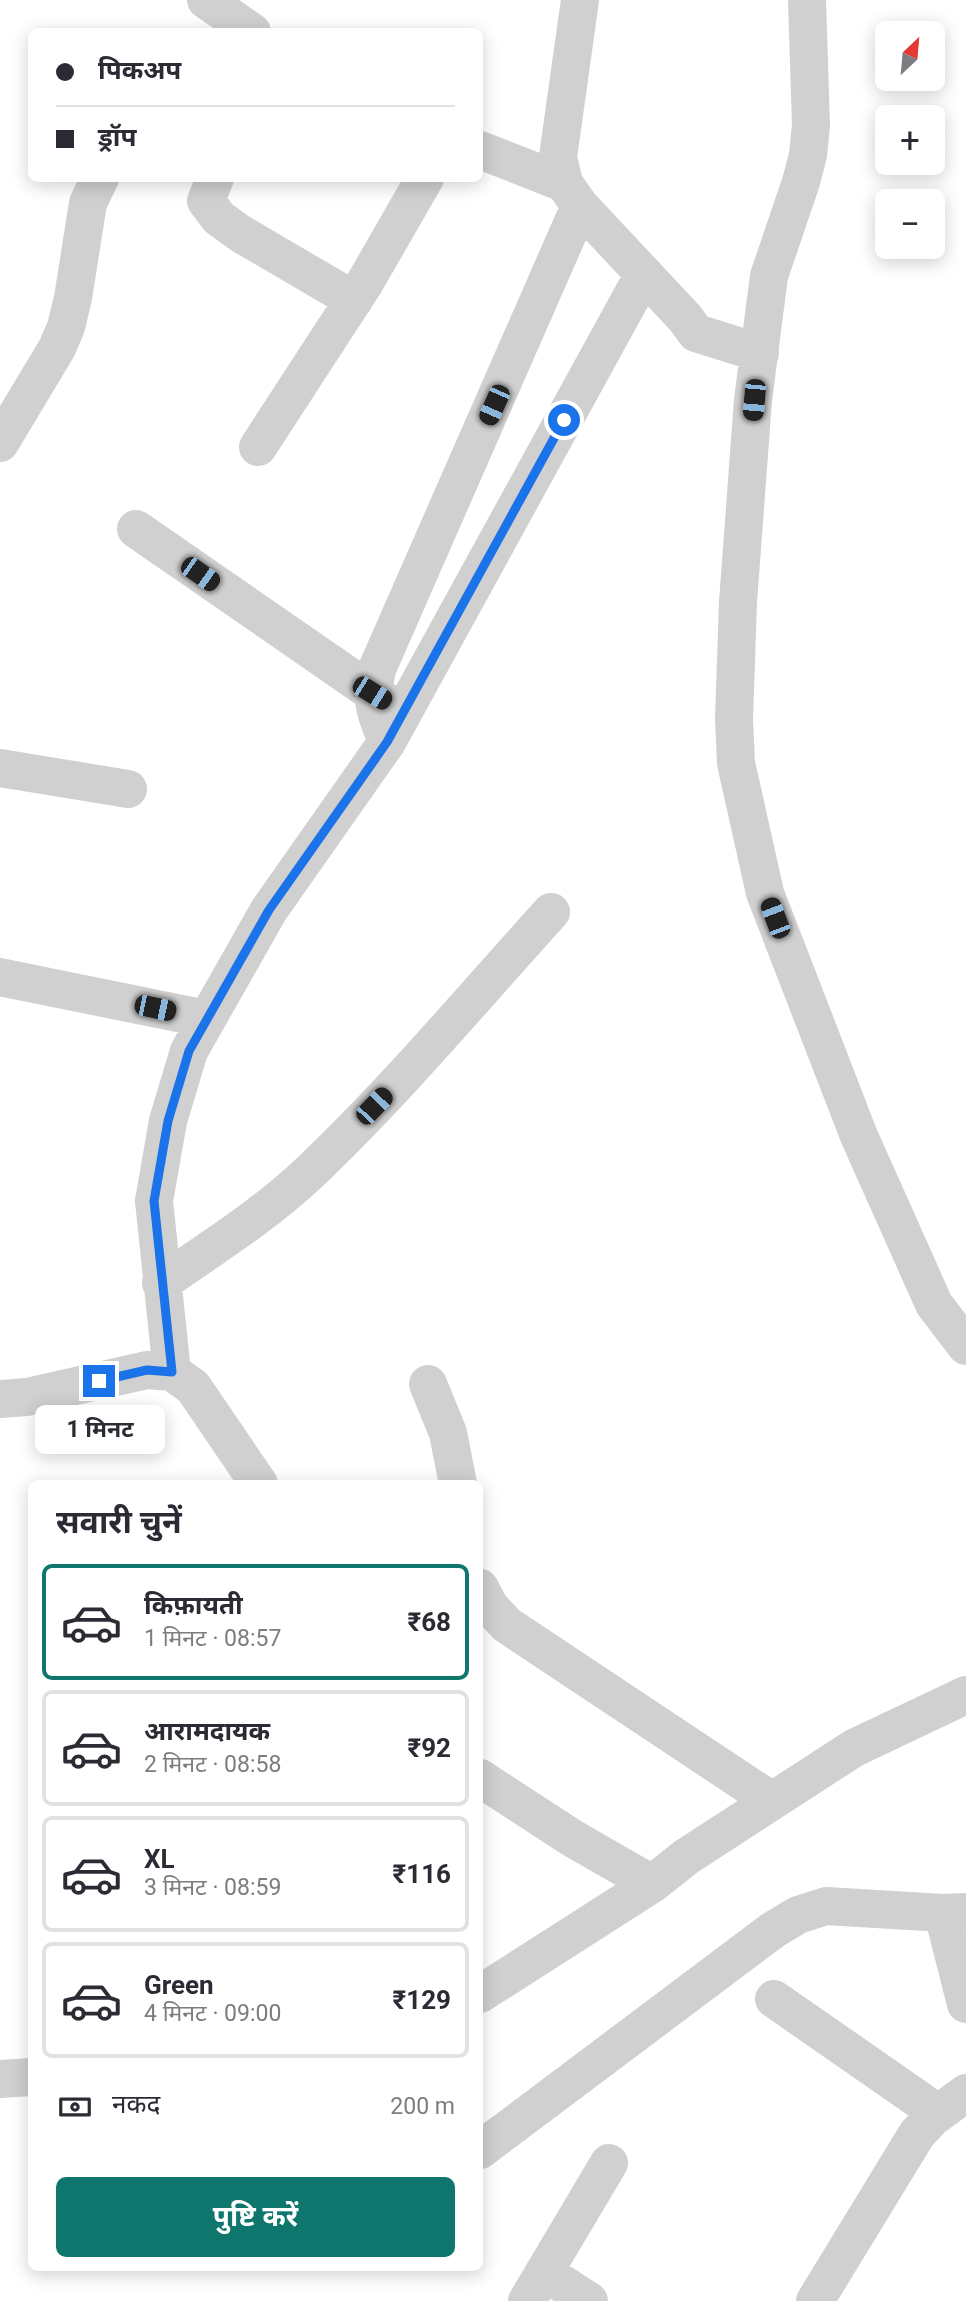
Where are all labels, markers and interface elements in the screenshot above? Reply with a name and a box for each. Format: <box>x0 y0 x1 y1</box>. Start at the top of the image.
north arrow <box>875 21 945 91</box>
map controls <box>875 21 945 259</box>
text: पिकअप <box>98 55 181 85</box>
button: + <box>875 105 945 175</box>
text: ड्रॉप <box>98 122 136 152</box>
button: − <box>875 189 945 259</box>
car <box>742 378 767 422</box>
car <box>476 382 513 428</box>
route start <box>548 404 580 436</box>
car <box>177 553 224 595</box>
car <box>349 673 396 713</box>
car <box>758 895 793 941</box>
car <box>133 993 178 1023</box>
car <box>352 1084 397 1128</box>
route end <box>83 1365 115 1397</box>
callout: 1 मिनट <box>34 1406 164 1454</box>
text: 1 मिनट <box>66 1416 134 1443</box>
text: सवारी चुनें <box>56 1503 182 1541</box>
text: किफ़ायती <box>144 1590 243 1620</box>
icon: car <box>60 1591 123 1654</box>
text: ₹68 <box>407 1607 451 1637</box>
text: 1 मिनट · 08:57 <box>144 1625 281 1652</box>
text: आरामदायक <box>144 1716 270 1746</box>
icon: car <box>60 1717 123 1780</box>
text: ₹92 <box>407 1733 451 1763</box>
text: 2 मिनट · 08:58 <box>144 1751 281 1778</box>
icon: car <box>60 1843 123 1906</box>
text: XL <box>144 1844 175 1874</box>
text: ₹116 <box>393 1859 451 1889</box>
text: 3 मिनट · 08:59 <box>144 1874 281 1901</box>
icon: car <box>60 1969 123 2032</box>
text: Green <box>144 1970 214 2000</box>
text: ₹129 <box>393 1985 451 2015</box>
text: 4 मिनट · 09:00 <box>144 2000 281 2027</box>
icon: cash <box>56 2088 94 2126</box>
text: नकद <box>112 2089 160 2119</box>
text: 200 m <box>390 2093 455 2120</box>
button: पुष्टि करें <box>56 2177 455 2257</box>

